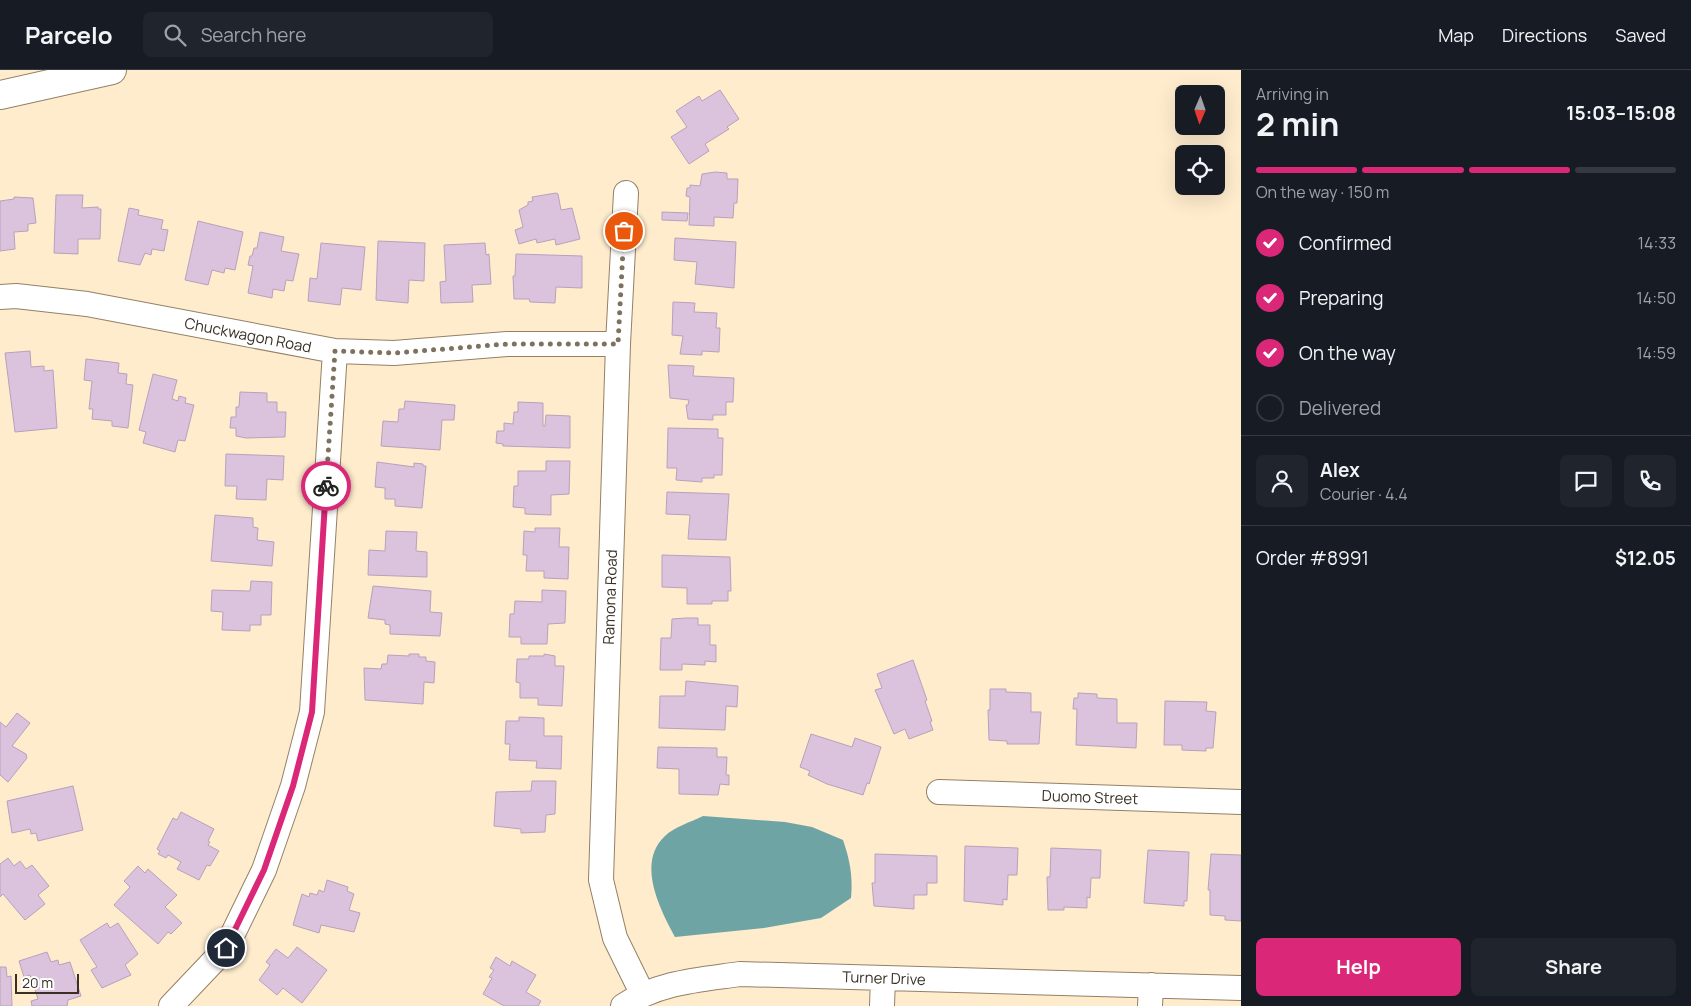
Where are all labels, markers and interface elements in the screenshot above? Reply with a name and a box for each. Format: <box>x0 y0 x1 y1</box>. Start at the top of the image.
search box <box>143 12 493 57</box>
text: Parcelo <box>25 18 113 51</box>
icon: search <box>161 21 189 49</box>
text: Search here <box>201 22 306 48</box>
text: Map <box>1438 23 1474 47</box>
text: Directions <box>1502 23 1587 47</box>
text: Saved <box>1615 23 1666 47</box>
text: Arriving in <box>1256 83 1329 105</box>
north arrow <box>1175 85 1225 135</box>
map controls <box>1175 85 1225 195</box>
text: 15:03–15:08 <box>1566 100 1676 126</box>
text: 2 min <box>1256 102 1339 146</box>
button: locate <box>1175 145 1225 195</box>
text: On the way · 150 m <box>1256 181 1389 203</box>
pin <box>603 210 645 252</box>
icon: bag <box>610 217 638 245</box>
icon: check <box>1256 229 1284 257</box>
text: Confirmed <box>1299 230 1392 256</box>
text: 14:33 <box>1638 232 1676 254</box>
icon: check <box>1256 284 1284 312</box>
text: Preparing <box>1299 285 1384 311</box>
text: 14:50 <box>1637 287 1676 309</box>
street label: Chuckwagon Road <box>183 312 313 358</box>
icon: check <box>1256 339 1284 367</box>
text: On the way <box>1299 340 1396 366</box>
text: 14:59 <box>1636 342 1676 364</box>
text: Delivered <box>1299 395 1381 421</box>
button: person <box>1256 455 1308 507</box>
button: chat <box>1560 455 1612 507</box>
button: phone <box>1624 455 1676 507</box>
text: Alex <box>1320 457 1360 483</box>
courier <box>301 461 351 511</box>
icon: bike <box>312 472 340 500</box>
text: Courier · 4.4 <box>1320 483 1408 505</box>
text: Order #8991 <box>1256 545 1369 571</box>
text: $12.05 <box>1615 545 1676 571</box>
street label: Ramona Road <box>598 549 622 645</box>
street label: Duomo Street <box>1041 785 1139 809</box>
pin <box>205 927 247 969</box>
icon: home <box>212 934 240 962</box>
button: Help <box>1256 938 1461 996</box>
button: Share <box>1471 938 1676 996</box>
street label: Turner Drive <box>842 966 926 990</box>
scale bar <box>15 971 79 994</box>
text: 20 m <box>22 973 53 992</box>

